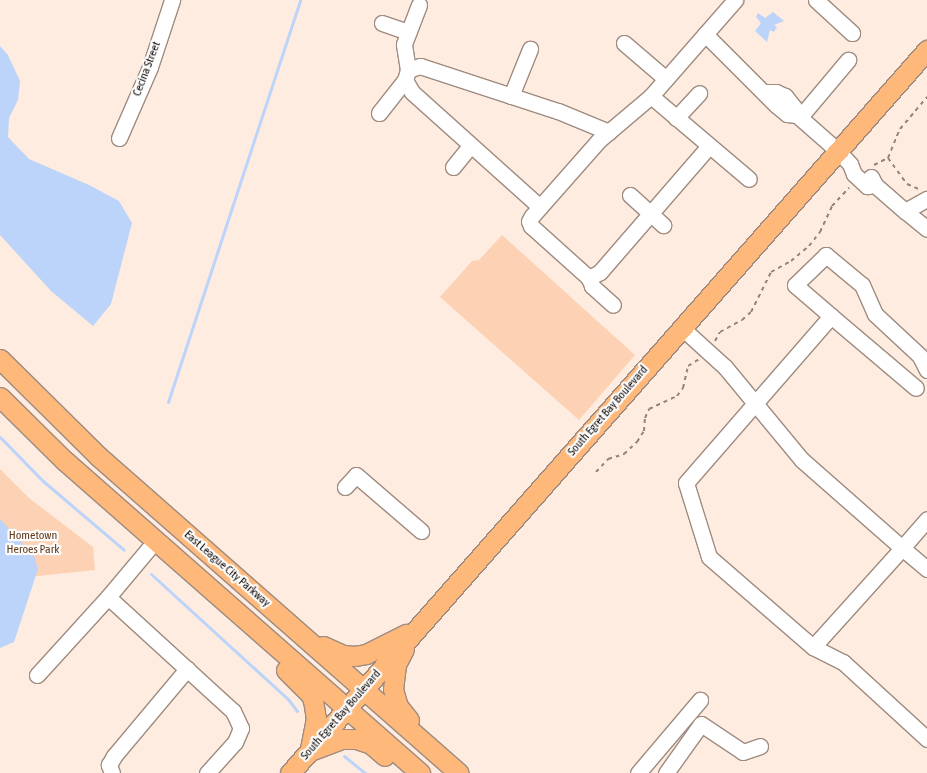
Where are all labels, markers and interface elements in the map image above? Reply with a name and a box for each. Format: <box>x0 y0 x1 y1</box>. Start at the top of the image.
street label: Cecina Street <box>130 40 164 98</box>
street label: South Egret Bay Boulevard <box>565 363 651 459</box>
street label: East League City Parkway <box>181 528 273 610</box>
park label: Hometown Heroes Park <box>7 529 59 557</box>
street label: South Egret Bay Boulevard <box>298 667 384 763</box>

